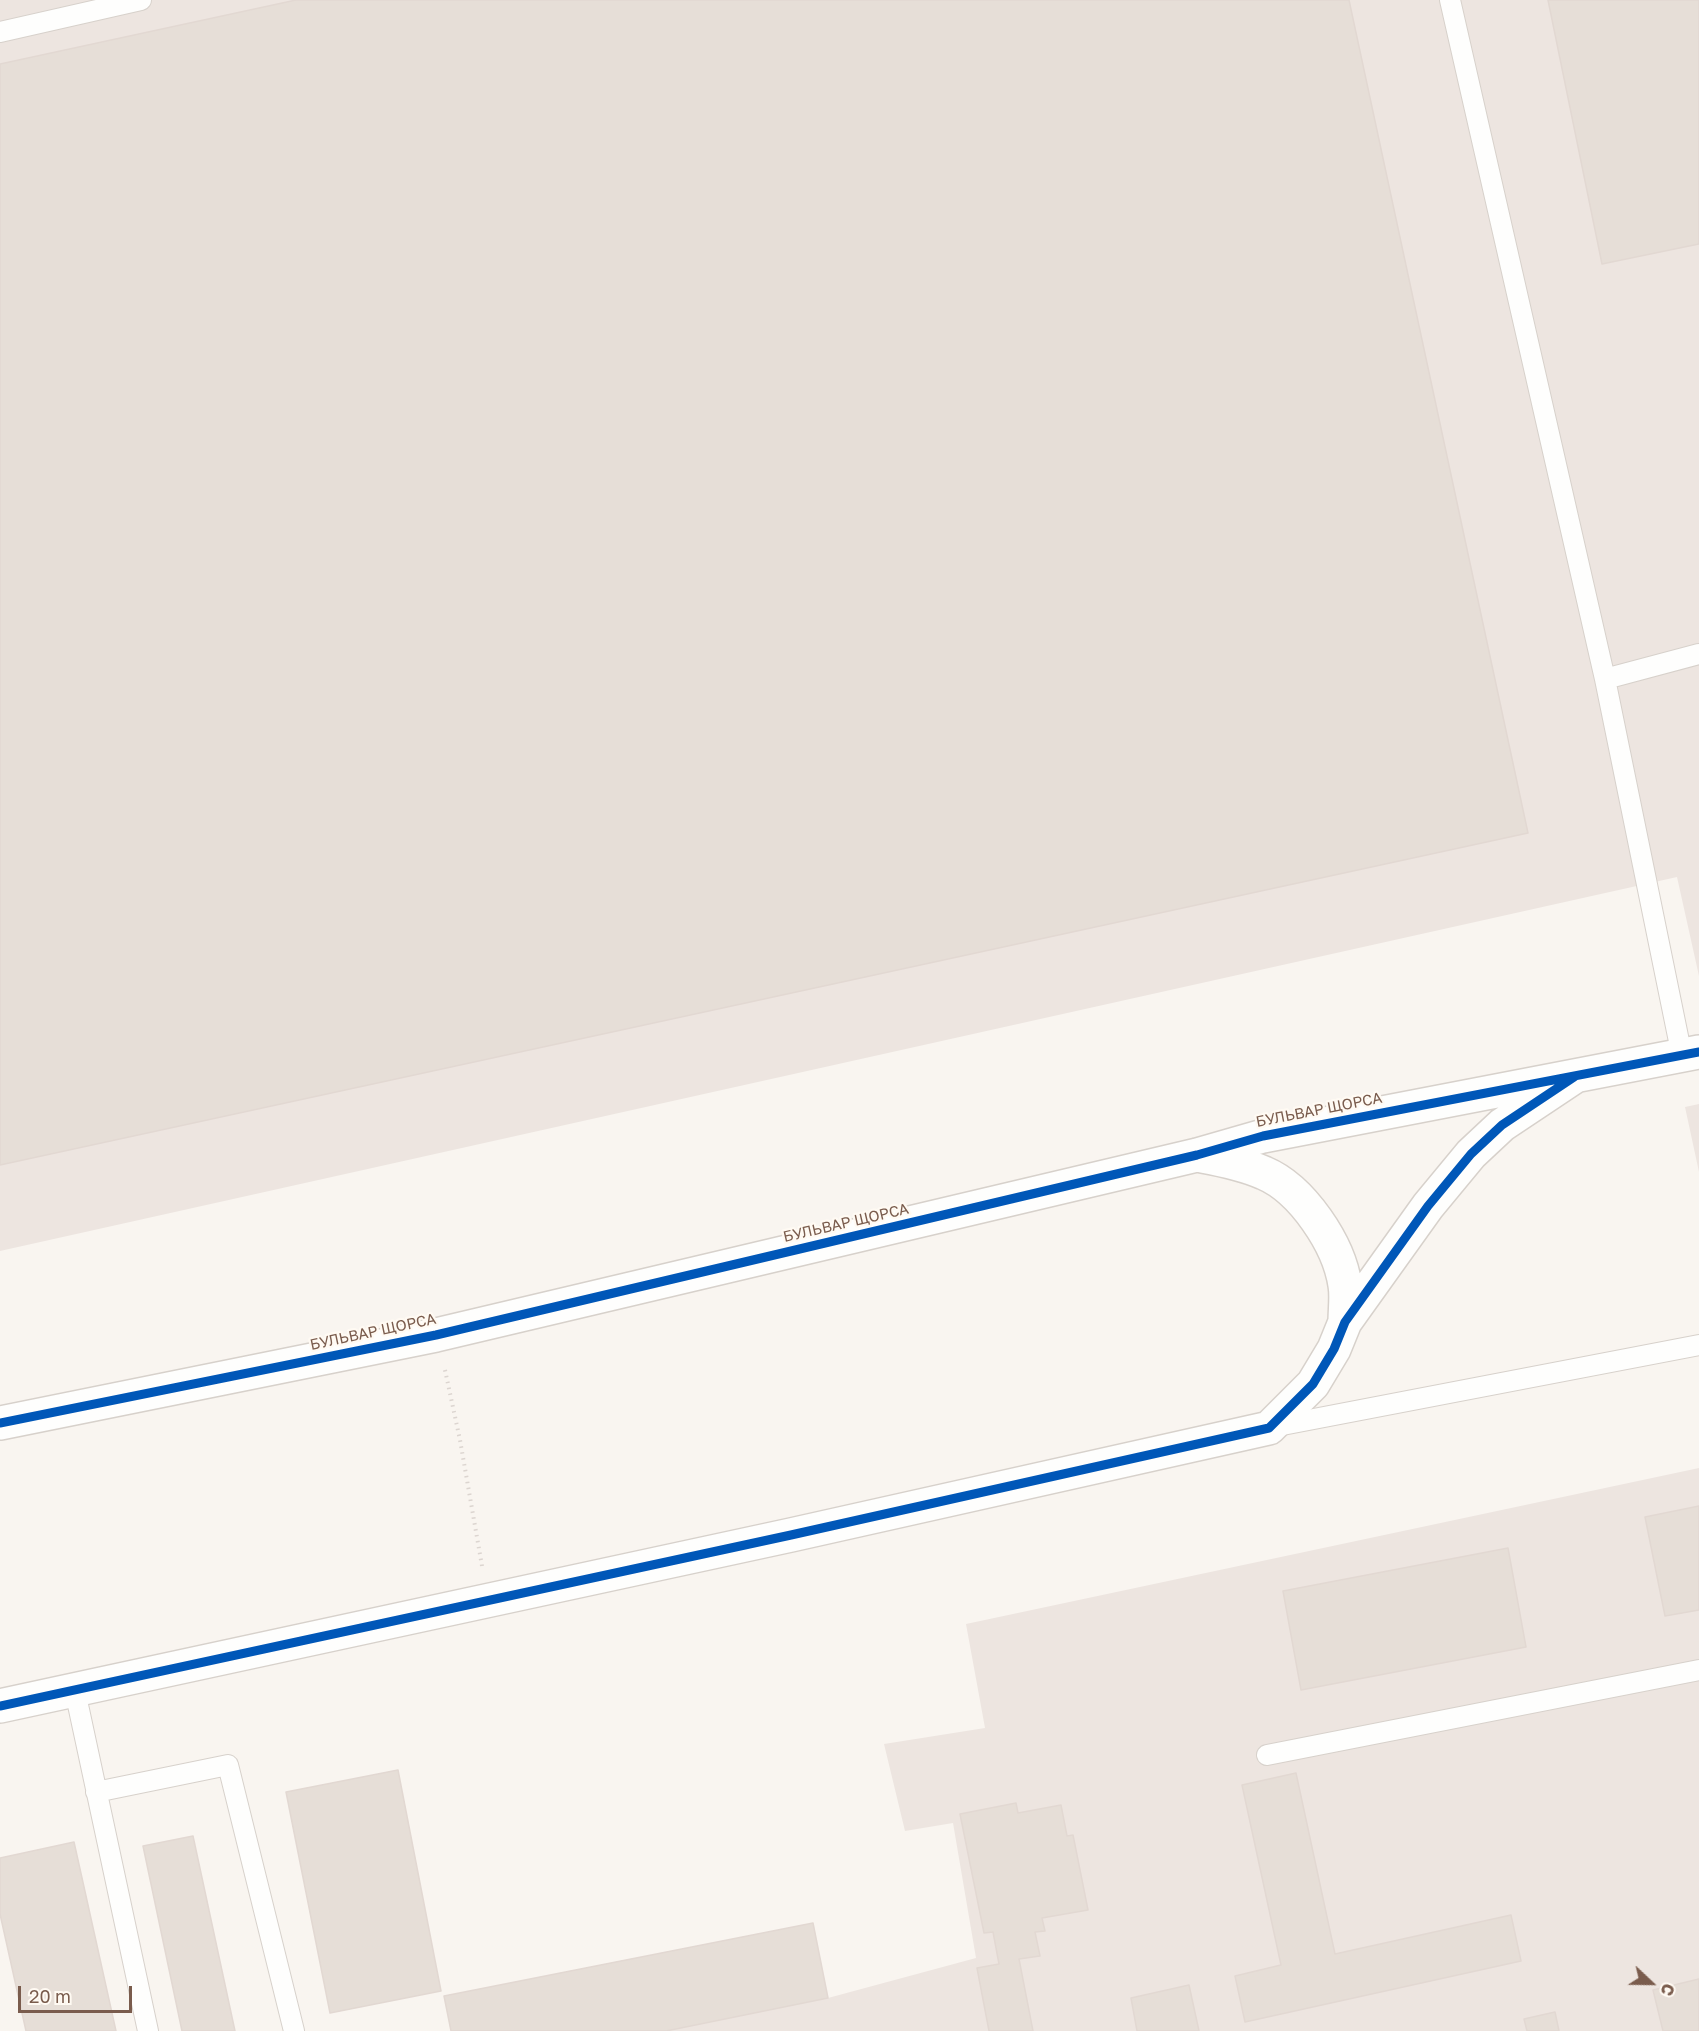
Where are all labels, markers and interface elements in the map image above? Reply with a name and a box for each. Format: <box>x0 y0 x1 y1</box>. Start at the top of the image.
street label: БУЛЬВАР ЩОРСА <box>1254 1089 1384 1131</box>
street label: БУЛЬВАР ЩОРСА <box>781 1200 911 1246</box>
street label: БУЛЬВАР ЩОРСА <box>308 1310 438 1354</box>
north arrow <box>1621 1953 1681 2013</box>
scale bar <box>21 1974 135 2012</box>
text: С <box>1656 1981 1679 1999</box>
text: 20 m <box>29 1985 71 2007</box>

